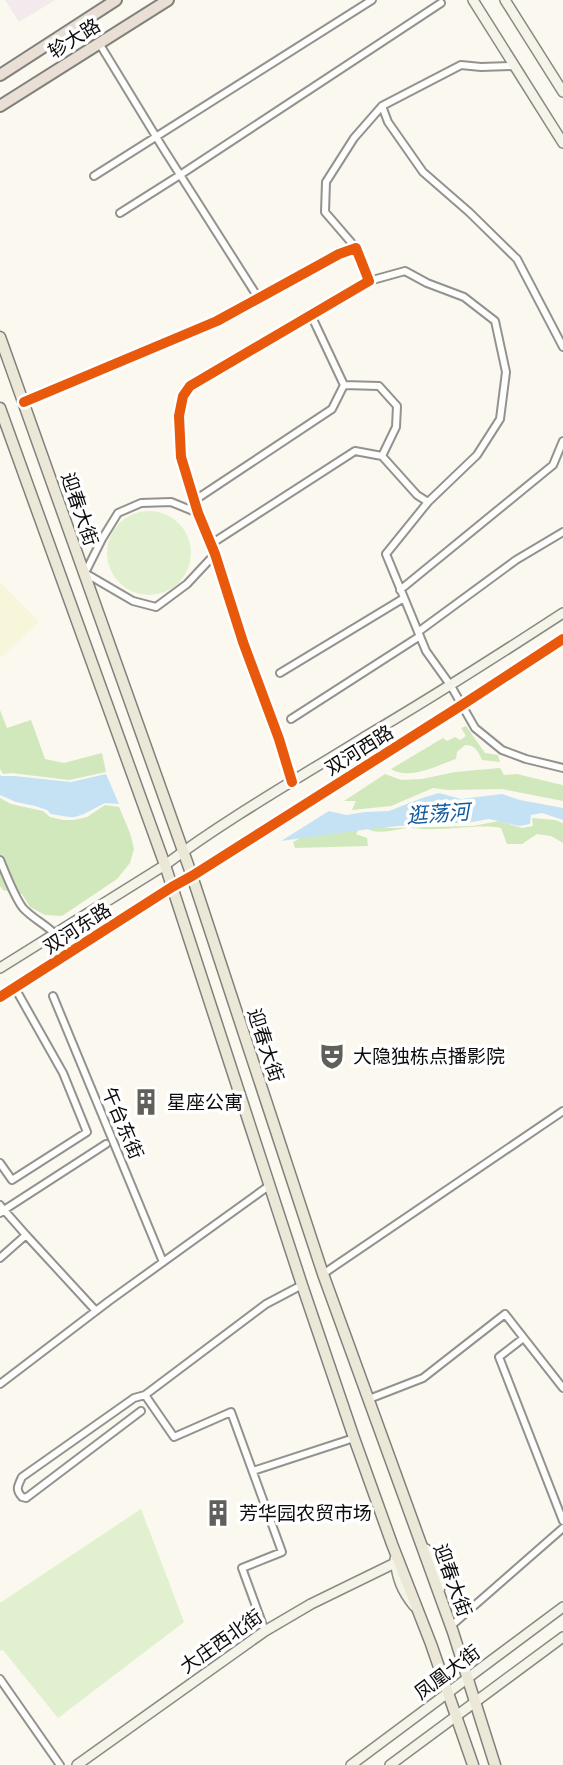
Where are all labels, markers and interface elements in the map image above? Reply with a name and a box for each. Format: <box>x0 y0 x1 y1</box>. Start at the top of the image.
street label: 轸大路 <box>43 12 105 64</box>
street label: 迎春大街 <box>55 469 105 549</box>
street label: 双河西路 <box>320 719 398 781</box>
water label: 逛荡河 <box>406 797 474 829</box>
street label: 双河东路 <box>38 896 116 960</box>
street label: 迎春大街 <box>242 1005 290 1085</box>
theatre icon: 大隐独栋点播影院 <box>317 1041 347 1071</box>
place label: 大隐独栋点播影院 <box>353 1043 505 1069</box>
street label: 午台东街 <box>96 1083 150 1163</box>
building icon: 星座公寓 <box>131 1087 161 1117</box>
place label: 星座公寓 <box>167 1089 243 1115</box>
building icon: 芳华园农贸市场 <box>203 1498 233 1528</box>
place label: 芳华园农贸市场 <box>239 1500 372 1526</box>
street label: 迎春大街 <box>428 1540 478 1620</box>
street label: 大庄西北街 <box>175 1603 267 1679</box>
street label: 凤凰大街 <box>409 1639 485 1705</box>

